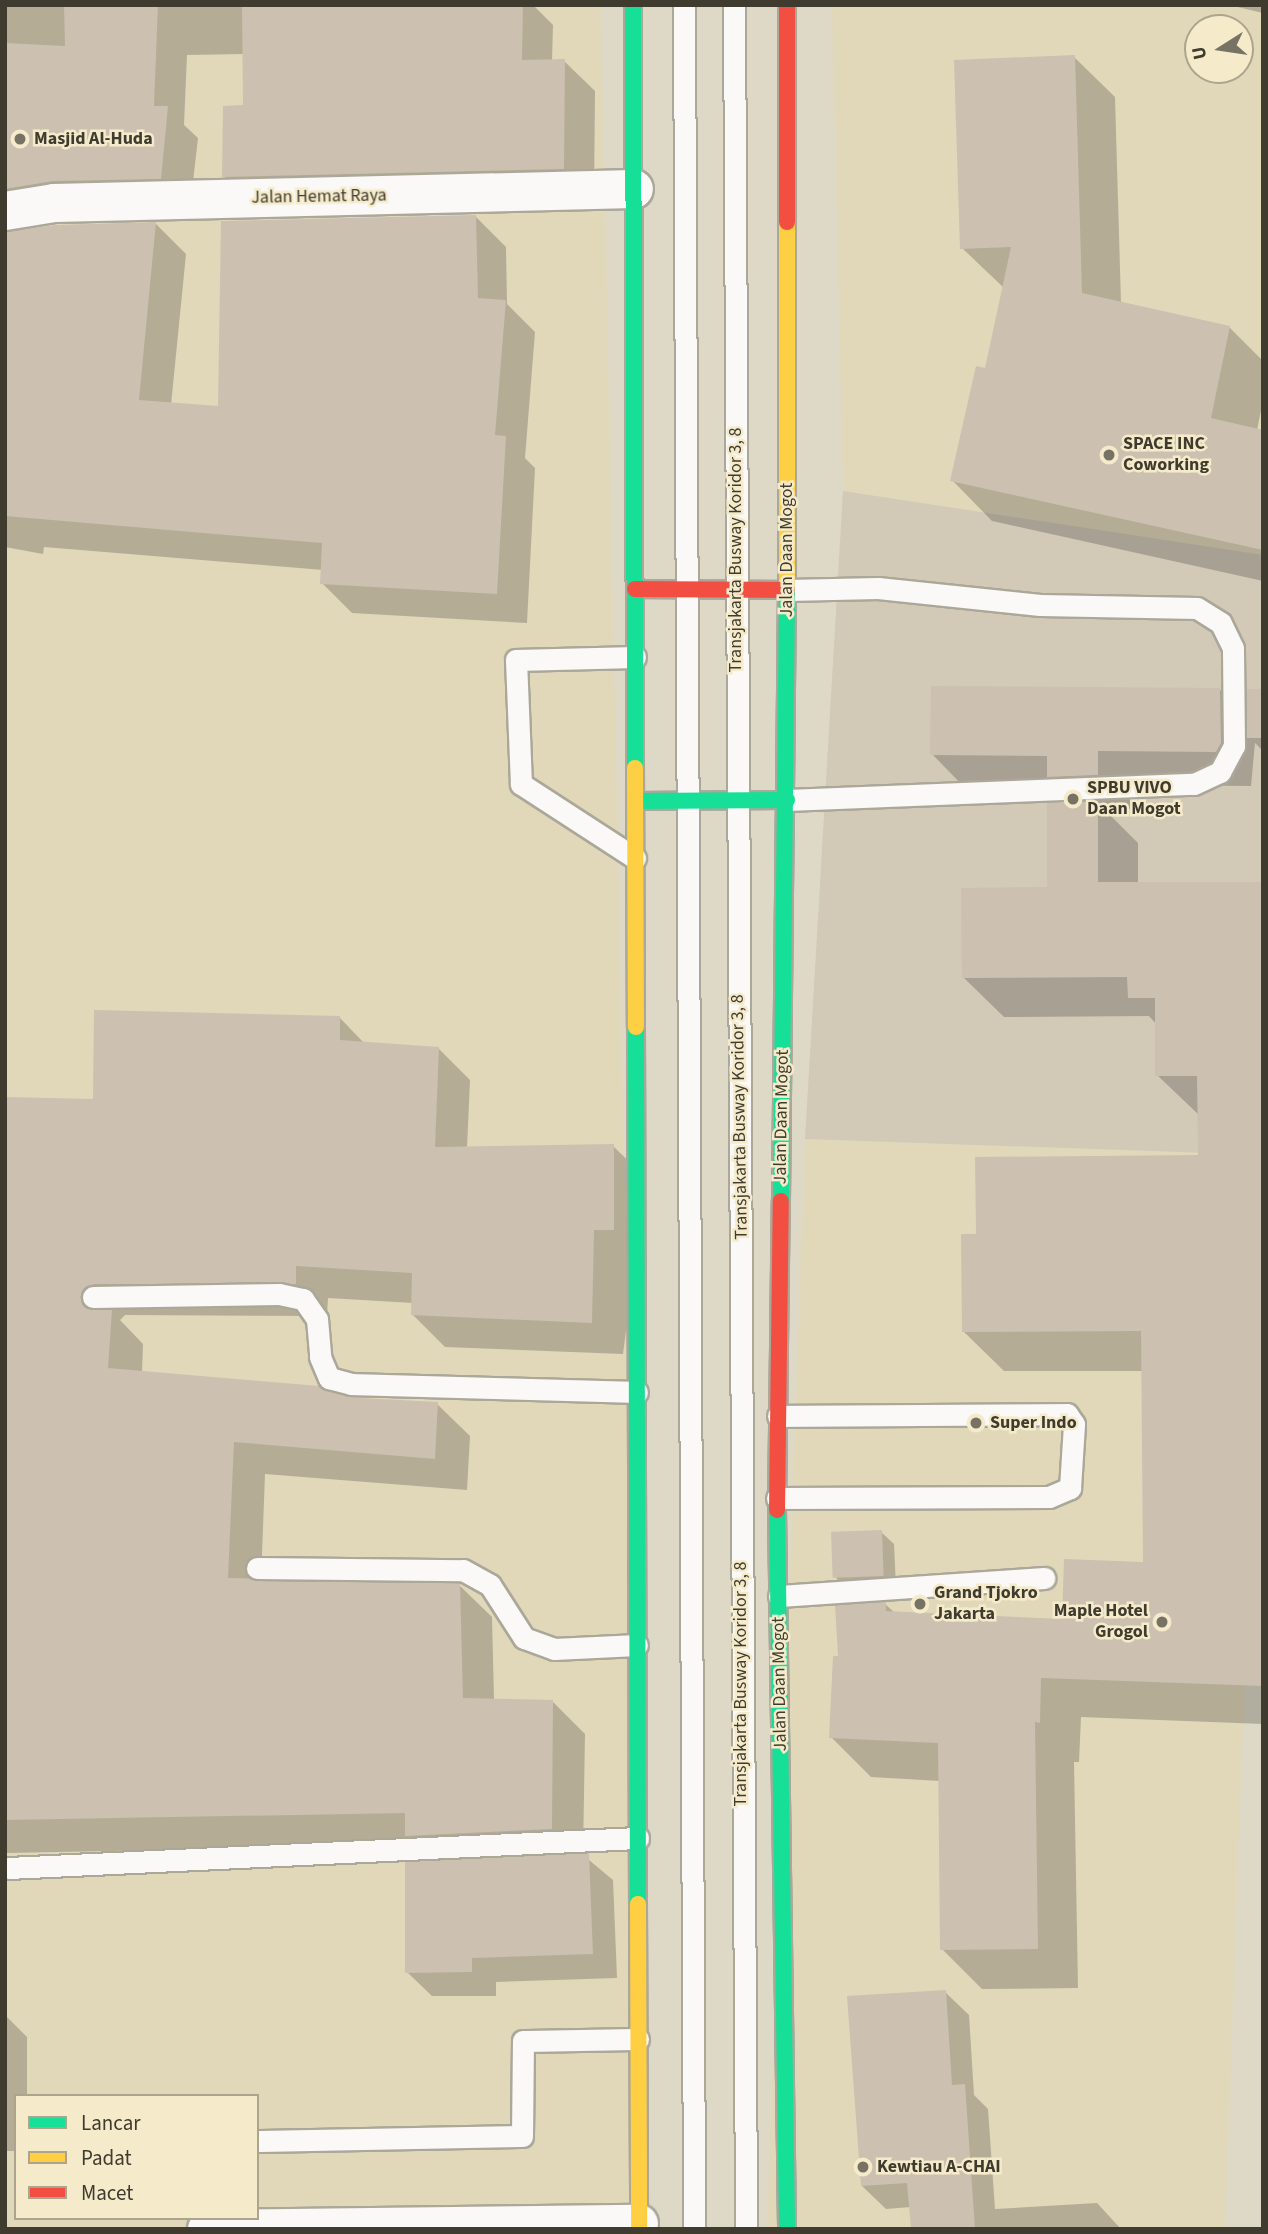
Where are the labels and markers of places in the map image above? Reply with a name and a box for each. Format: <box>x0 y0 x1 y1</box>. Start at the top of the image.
place label: Masjid Al-Huda <box>34 128 153 150</box>
marker: Masjid Al-Huda <box>12 131 28 147</box>
place label: SPACE INC Coworking <box>1123 434 1209 476</box>
marker: SPACE INC Coworking <box>1101 447 1117 463</box>
place label: SPBU VIVO Daan Mogot <box>1087 778 1181 820</box>
marker: SPBU VIVO Daan Mogot <box>1065 791 1081 807</box>
place label: Super Indo <box>990 1412 1077 1434</box>
marker: Super Indo <box>968 1415 984 1431</box>
place label: Grand Tjokro Jakarta <box>934 1583 1038 1626</box>
marker: Grand Tjokro Jakarta <box>912 1596 928 1612</box>
place label: Maple Hotel Grogol <box>1054 1601 1148 1644</box>
marker: Maple Hotel Grogol <box>1154 1614 1170 1630</box>
place label: Kewtiau A-CHAI <box>877 2156 1001 2178</box>
marker: Kewtiau A-CHAI <box>855 2159 871 2175</box>

